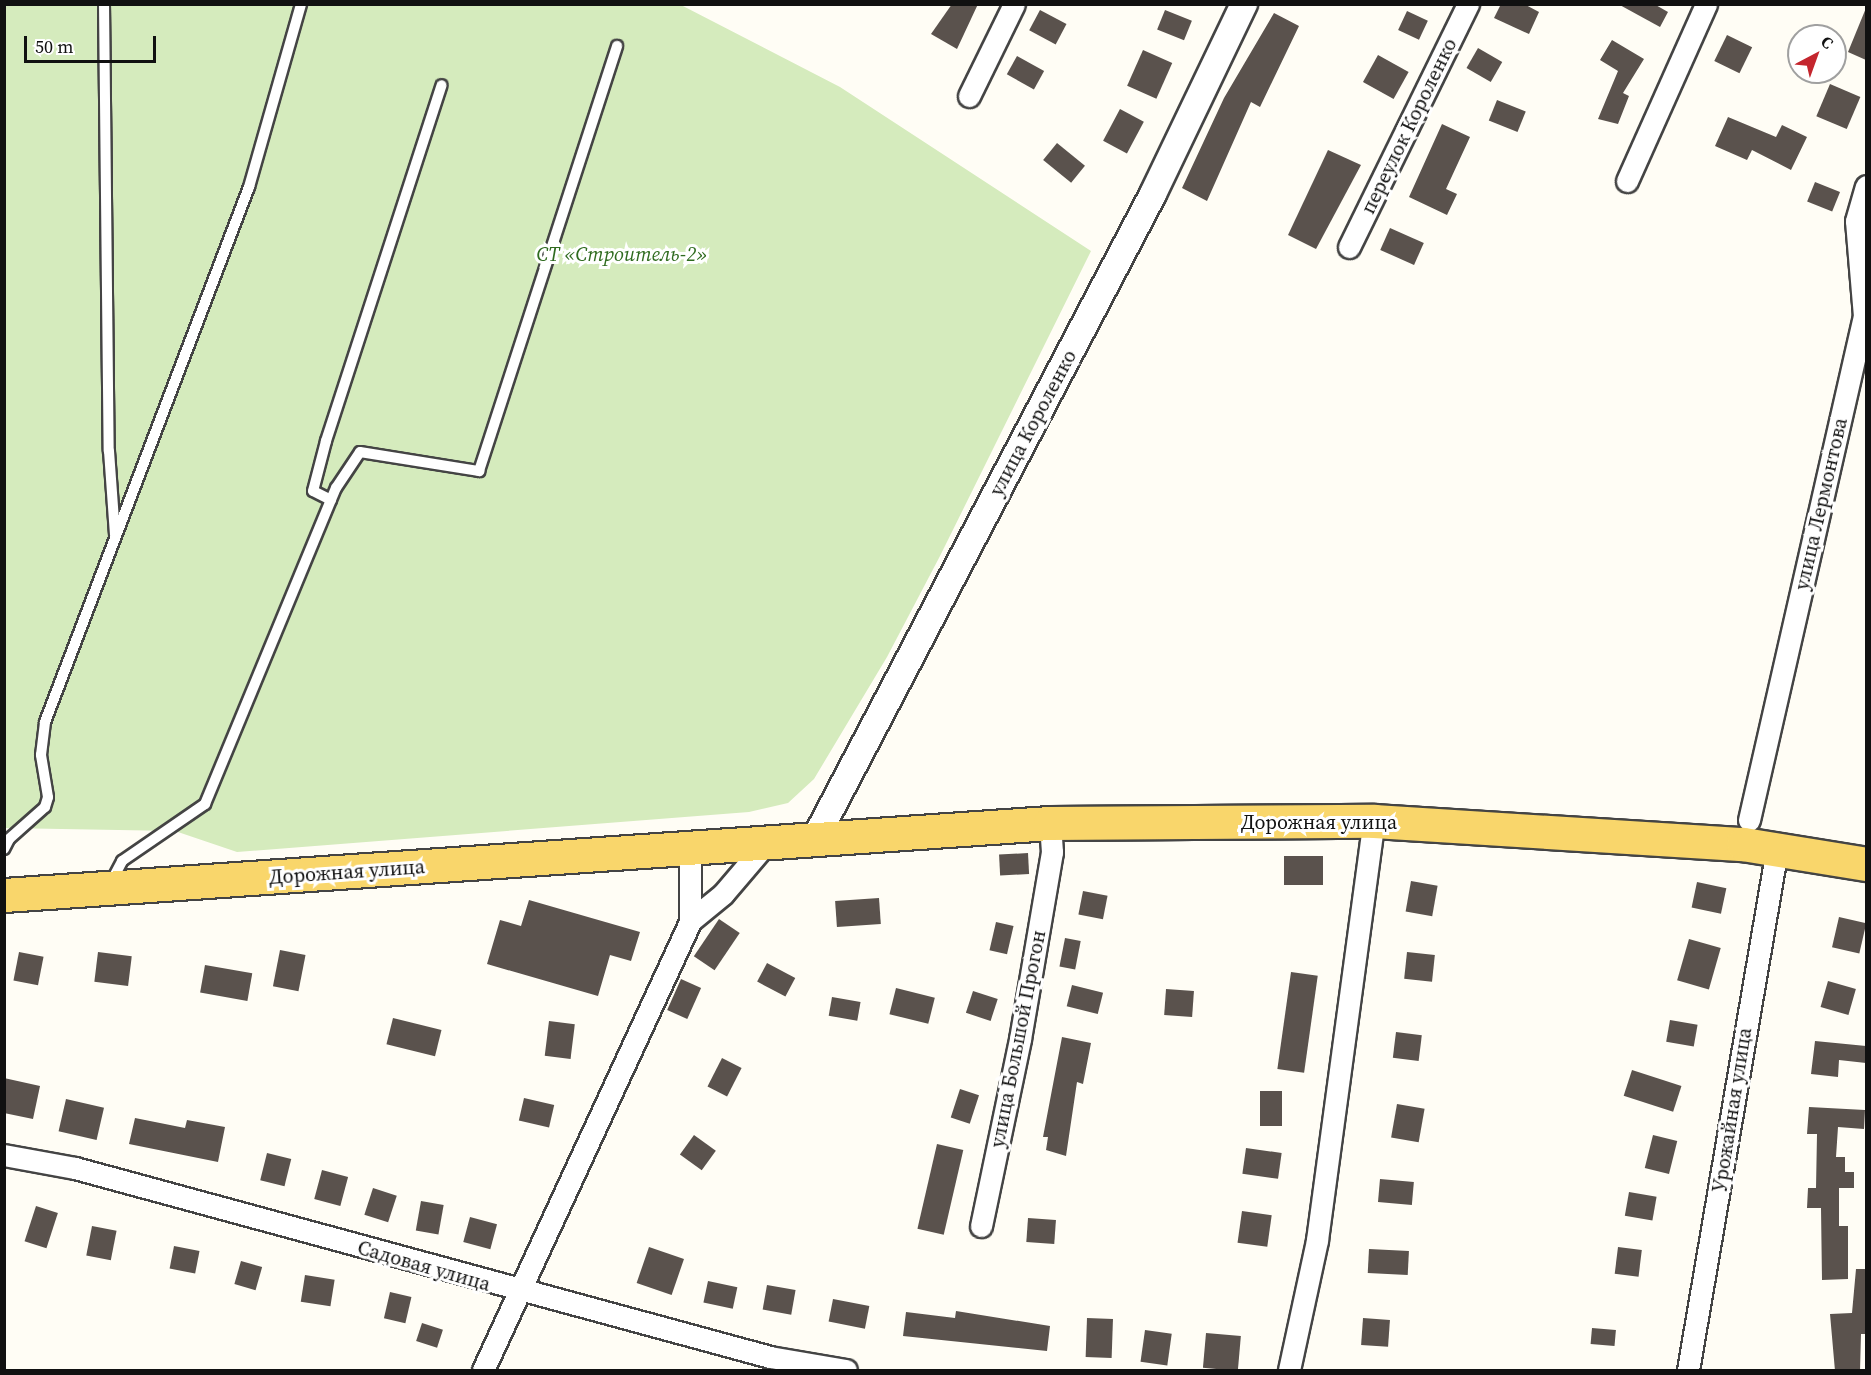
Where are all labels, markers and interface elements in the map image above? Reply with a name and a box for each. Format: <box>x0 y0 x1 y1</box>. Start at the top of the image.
scale bar <box>27 24 159 62</box>
north arrow <box>1787 24 1847 84</box>
text: С <box>1817 30 1838 53</box>
text: 50 m <box>35 34 73 59</box>
street label: переулок Короленко <box>1356 34 1462 218</box>
park label: СТ «Строитель-2» <box>536 242 708 266</box>
street label: улица Короленко <box>984 346 1082 500</box>
street label: улица Лермонтова <box>1789 415 1853 593</box>
street label: Дорожная улица <box>1241 810 1397 834</box>
street label: Дорожная улица <box>268 855 426 889</box>
street label: улица Большой Прогон <box>985 928 1051 1150</box>
street label: Урожайная улица <box>1707 1026 1757 1194</box>
street label: Садовая улица <box>355 1236 493 1296</box>

